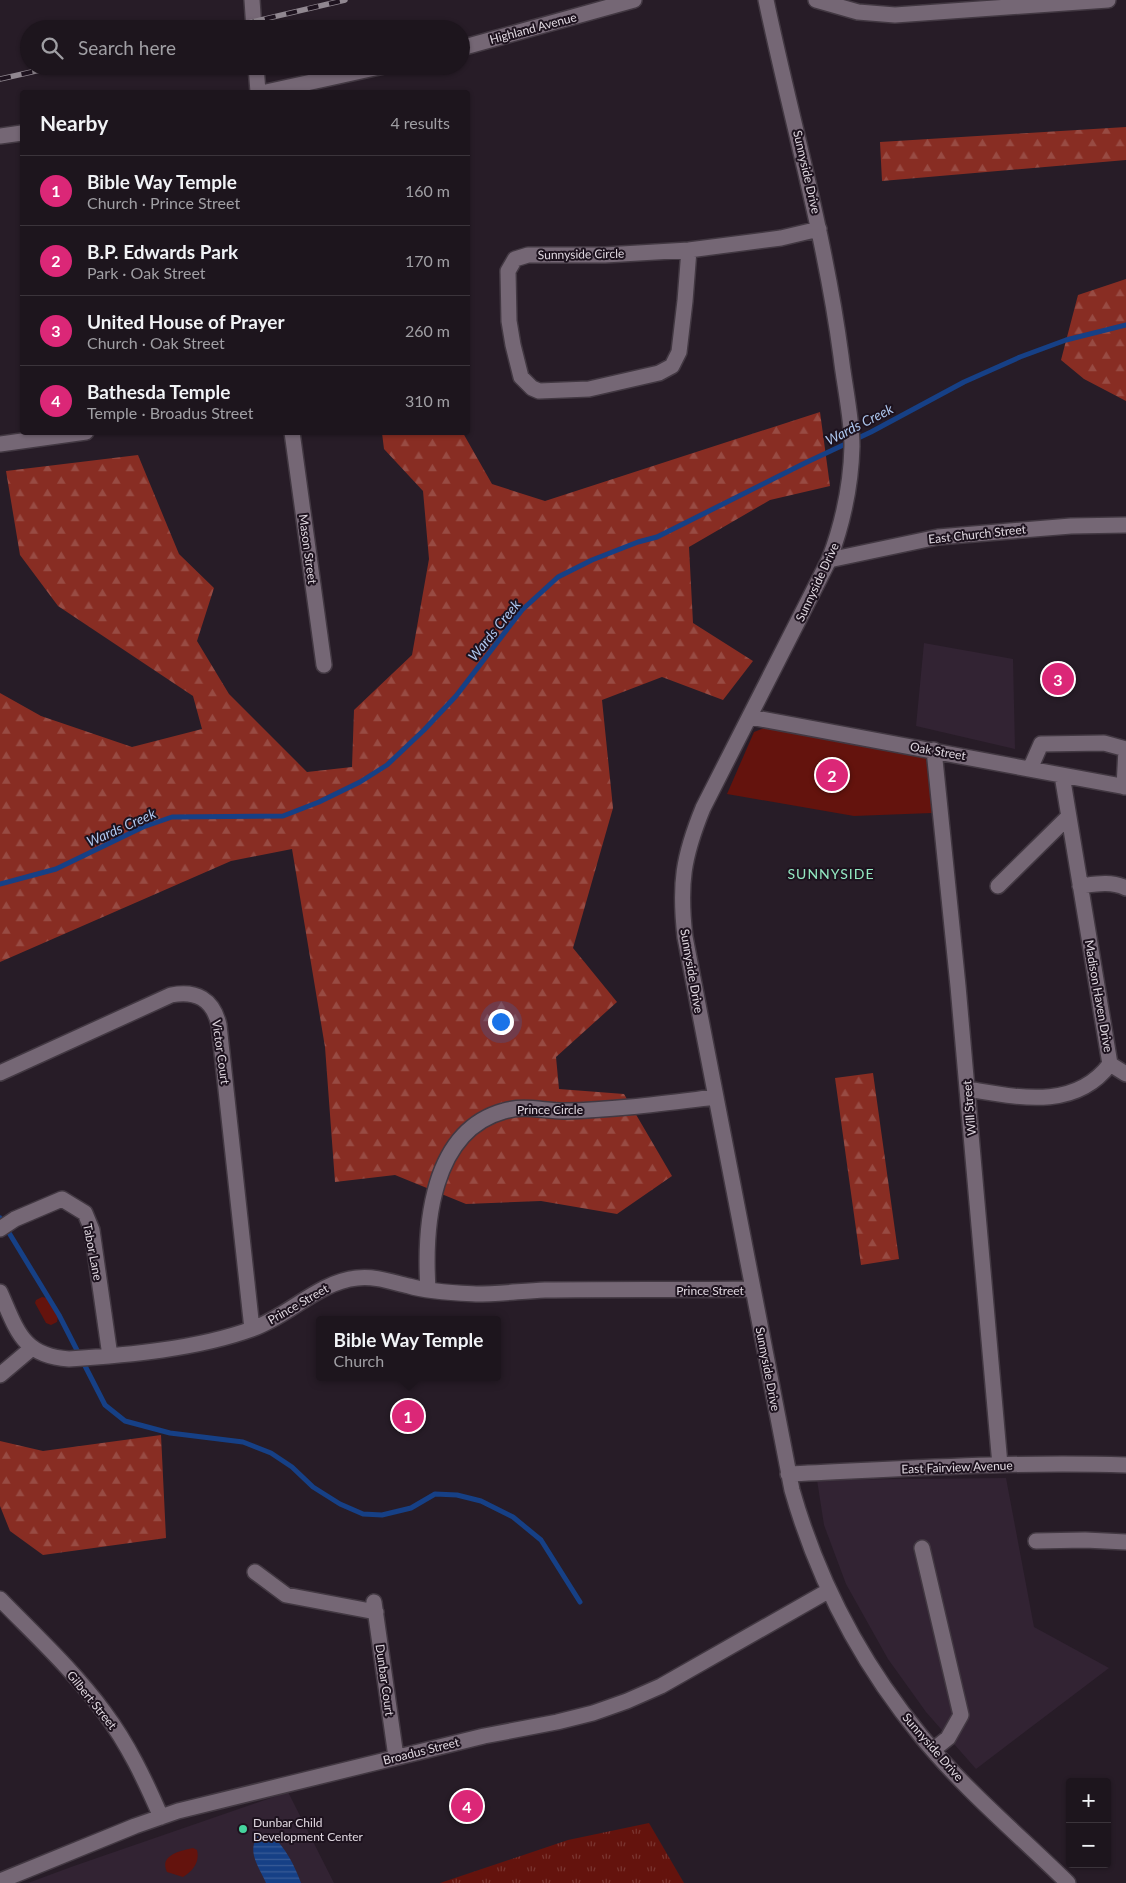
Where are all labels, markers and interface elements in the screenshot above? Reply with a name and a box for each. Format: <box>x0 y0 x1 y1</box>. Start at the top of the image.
street label: Highland Avenue <box>488 9 578 47</box>
search box <box>20 20 470 75</box>
icon: search <box>38 34 66 62</box>
text: Search here <box>78 36 176 59</box>
text: Nearby <box>40 110 108 135</box>
text: 4 results <box>390 113 450 132</box>
street label: Sunnyside Drive <box>790 129 824 215</box>
text: Bible Way Temple <box>87 170 237 193</box>
text: 1 <box>51 181 61 200</box>
text: 160 m <box>405 181 450 200</box>
text: Church · Prince Street <box>87 193 240 212</box>
text: B.P. Edwards Park <box>87 240 238 263</box>
street label: Sunnyside Circle <box>538 246 624 262</box>
text: 2 <box>51 251 61 270</box>
text: 170 m <box>405 251 450 270</box>
text: Park · Oak Street <box>87 263 206 282</box>
text: United House of Prayer <box>87 310 285 333</box>
text: 3 <box>51 321 61 340</box>
text: 260 m <box>405 321 450 340</box>
text: Church · Oak Street <box>87 333 225 352</box>
text: Bathesda Temple <box>87 380 230 403</box>
text: 4 <box>51 391 61 410</box>
text: 310 m <box>405 391 450 410</box>
water label: Wards Creek <box>822 400 896 448</box>
text: Temple · Broadus Street <box>87 403 253 422</box>
street label: Mason Street <box>296 513 320 586</box>
street label: East Church Street <box>927 521 1027 547</box>
street label: Sunnyside Drive <box>792 540 842 624</box>
water label: Wards Creek <box>464 596 524 664</box>
pin: 3 <box>1042 660 1074 698</box>
street label: Oak Street <box>909 739 968 763</box>
pin: 2 <box>816 756 848 794</box>
water label: Wards Creek <box>84 804 158 850</box>
district label: SUNNYSIDE <box>788 865 874 882</box>
street label: Sunnyside Drive <box>677 928 707 1014</box>
street label: Madison Haven Drive <box>1082 939 1116 1053</box>
your location <box>488 1009 514 1035</box>
street label: Victor Court <box>209 1019 233 1086</box>
street label: Will Street <box>959 1079 979 1136</box>
street label: Prince Circle <box>517 1102 583 1117</box>
street label: Tabor Lane <box>80 1222 106 1282</box>
street label: Prince Street <box>265 1280 332 1327</box>
street label: Prince Street <box>676 1283 745 1298</box>
popup <box>316 1316 501 1381</box>
street label: Sunnyside Drive <box>753 1326 783 1412</box>
text: Bible Way Temple <box>334 1328 483 1351</box>
text: Church <box>334 1351 384 1370</box>
pin: 1 <box>392 1397 424 1435</box>
street label: East Fairview Avenue <box>901 1458 1013 1476</box>
street label: Dunbar Court <box>373 1643 398 1718</box>
street label: Gilbert Street <box>64 1668 121 1733</box>
street label: Sunnyside Drive <box>899 1710 967 1784</box>
street label: Broadus Street <box>381 1734 461 1768</box>
map controls <box>1066 1778 1111 1868</box>
button: + <box>1066 1778 1111 1823</box>
pin: 4 <box>451 1787 483 1825</box>
place label: Dunbar Child Development Center <box>253 1815 364 1844</box>
marker: Dunbar Child Development Center <box>237 1823 249 1835</box>
button: − <box>1066 1823 1111 1868</box>

